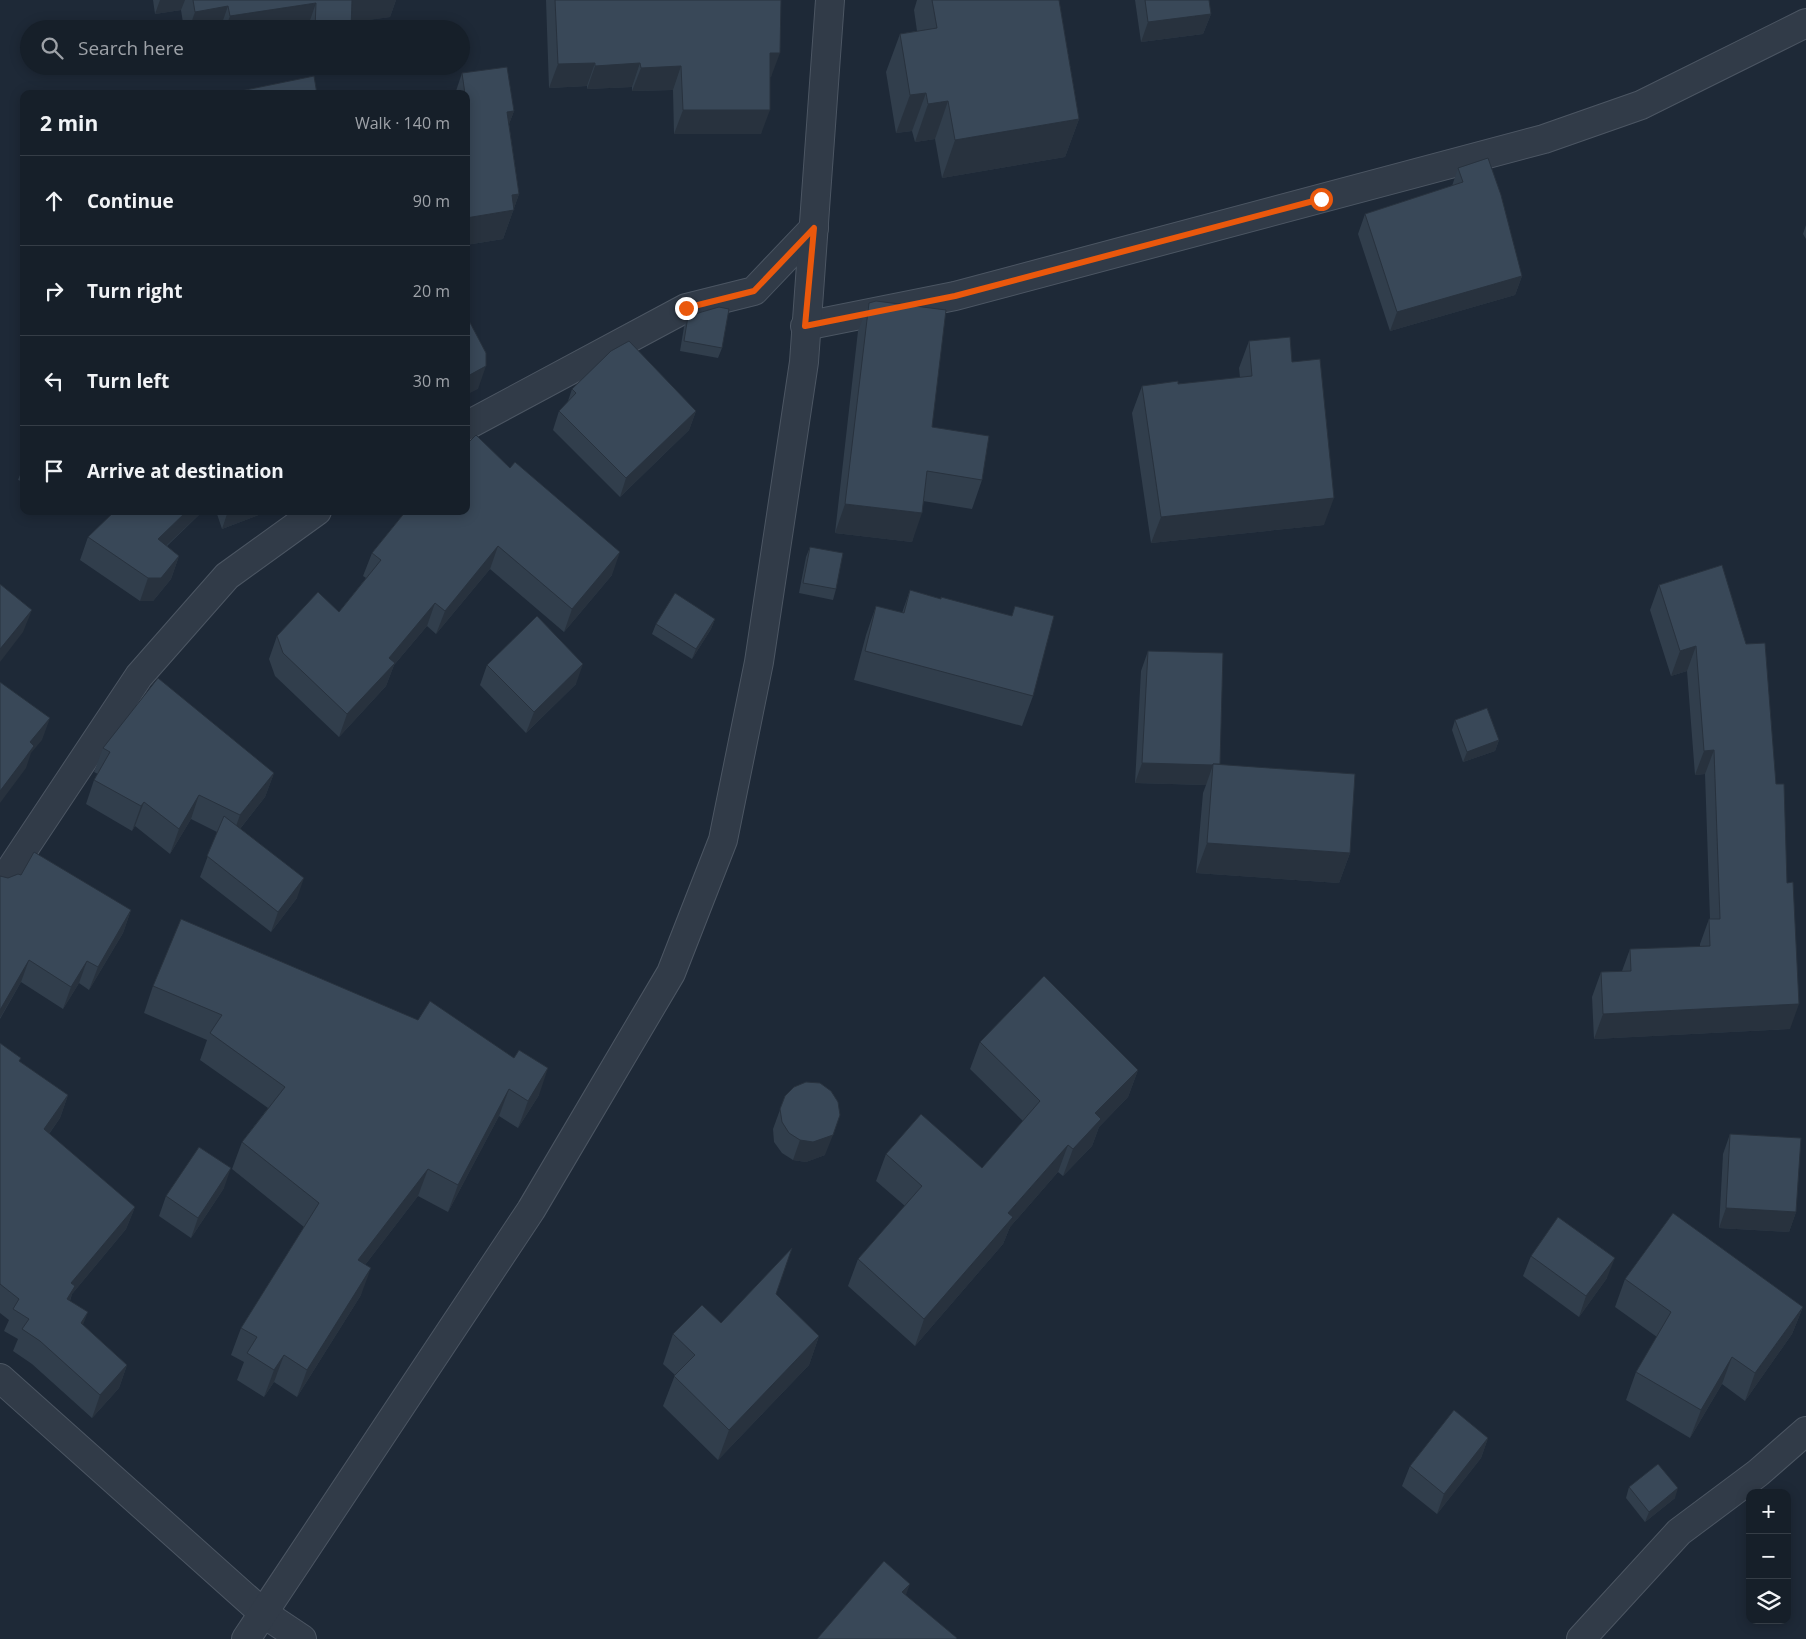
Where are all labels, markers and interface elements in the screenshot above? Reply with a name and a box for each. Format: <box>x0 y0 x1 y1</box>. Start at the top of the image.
search box <box>20 20 470 75</box>
icon: search <box>38 34 66 62</box>
text: Search here <box>78 35 184 61</box>
text: 2 min <box>40 109 98 137</box>
text: Walk · 140 m <box>355 112 450 134</box>
icon: ahead <box>40 187 68 215</box>
text: Continue <box>87 188 174 214</box>
route start <box>1310 188 1333 211</box>
text: 90 m <box>413 190 450 212</box>
icon: right <box>40 277 68 305</box>
text: Turn right <box>87 278 182 304</box>
text: 20 m <box>413 280 450 302</box>
route end <box>675 297 698 320</box>
icon: left <box>40 367 68 395</box>
text: Turn left <box>87 368 169 394</box>
text: 30 m <box>413 370 450 392</box>
icon: arrive <box>40 457 68 485</box>
text: Arrive at destination <box>87 458 284 484</box>
map controls <box>1746 1489 1791 1624</box>
button: + <box>1746 1489 1791 1534</box>
button: − <box>1746 1534 1791 1579</box>
button: layers <box>1746 1579 1791 1624</box>

